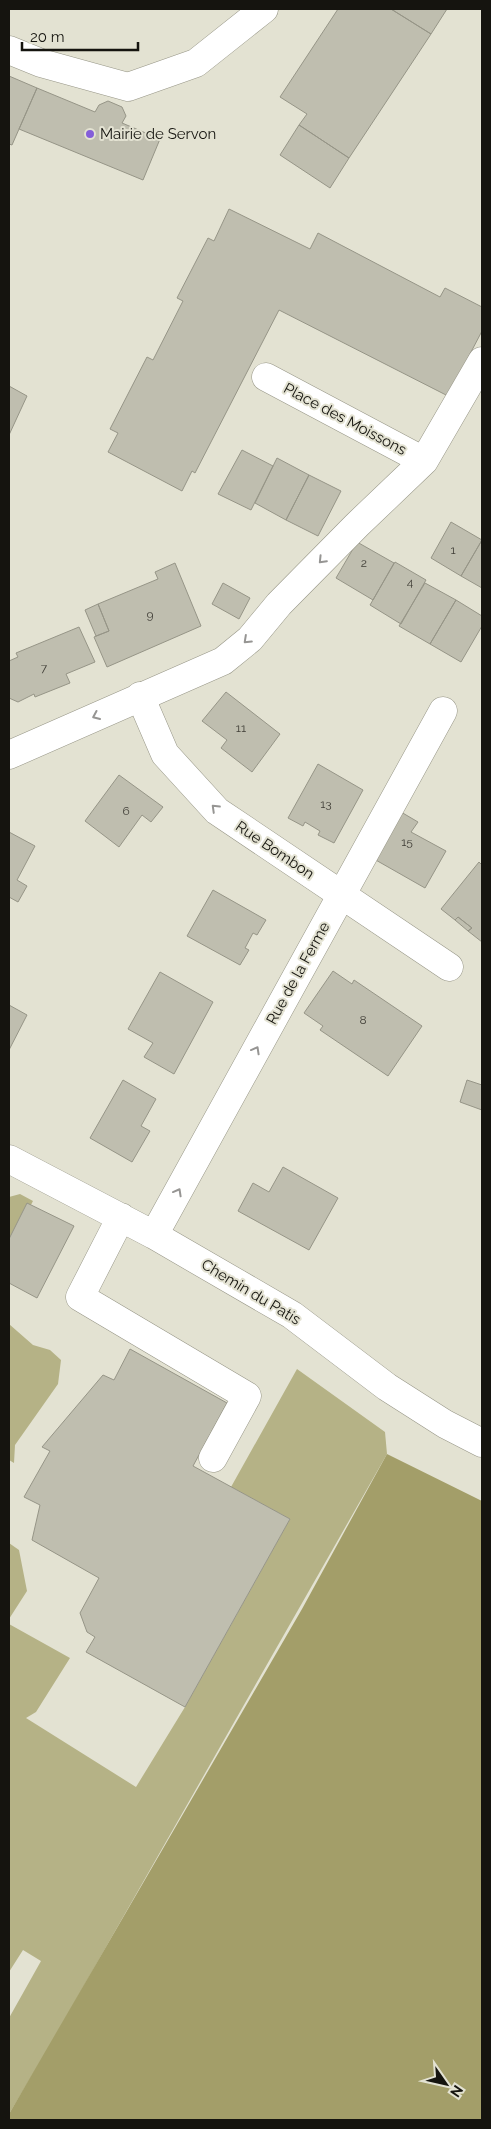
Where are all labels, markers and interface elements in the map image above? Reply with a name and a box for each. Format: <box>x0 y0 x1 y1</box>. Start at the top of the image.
scale bar <box>22 20 139 52</box>
text: 20 m <box>30 28 65 46</box>
place label: Mairie de Servon <box>100 125 216 143</box>
marker: Mairie de Servon <box>84 128 96 140</box>
street label: Place des Moissons <box>281 379 409 459</box>
house number: 1 <box>450 543 456 557</box>
one-way arrow <box>319 554 328 563</box>
house number: 2 <box>361 556 367 570</box>
house number: 4 <box>407 575 414 589</box>
house number: 9 <box>146 608 154 622</box>
one-way arrow <box>244 634 253 643</box>
house number: 7 <box>41 661 48 675</box>
one-way arrow <box>92 709 101 720</box>
house number: 11 <box>236 721 246 735</box>
house number: 13 <box>320 797 332 811</box>
house number: 6 <box>122 804 130 818</box>
one-way arrow <box>211 805 220 814</box>
street label: Rue Bombon <box>232 817 318 883</box>
house number: 15 <box>401 835 413 849</box>
street label: Rue de la Ferme <box>262 919 334 1027</box>
house number: 8 <box>359 1013 367 1027</box>
one-way arrow <box>250 1046 260 1055</box>
one-way arrow <box>171 1189 181 1198</box>
street label: Chemin du Patis <box>198 1255 304 1329</box>
north arrow <box>421 2059 471 2109</box>
text: N <box>447 2082 466 2100</box>

